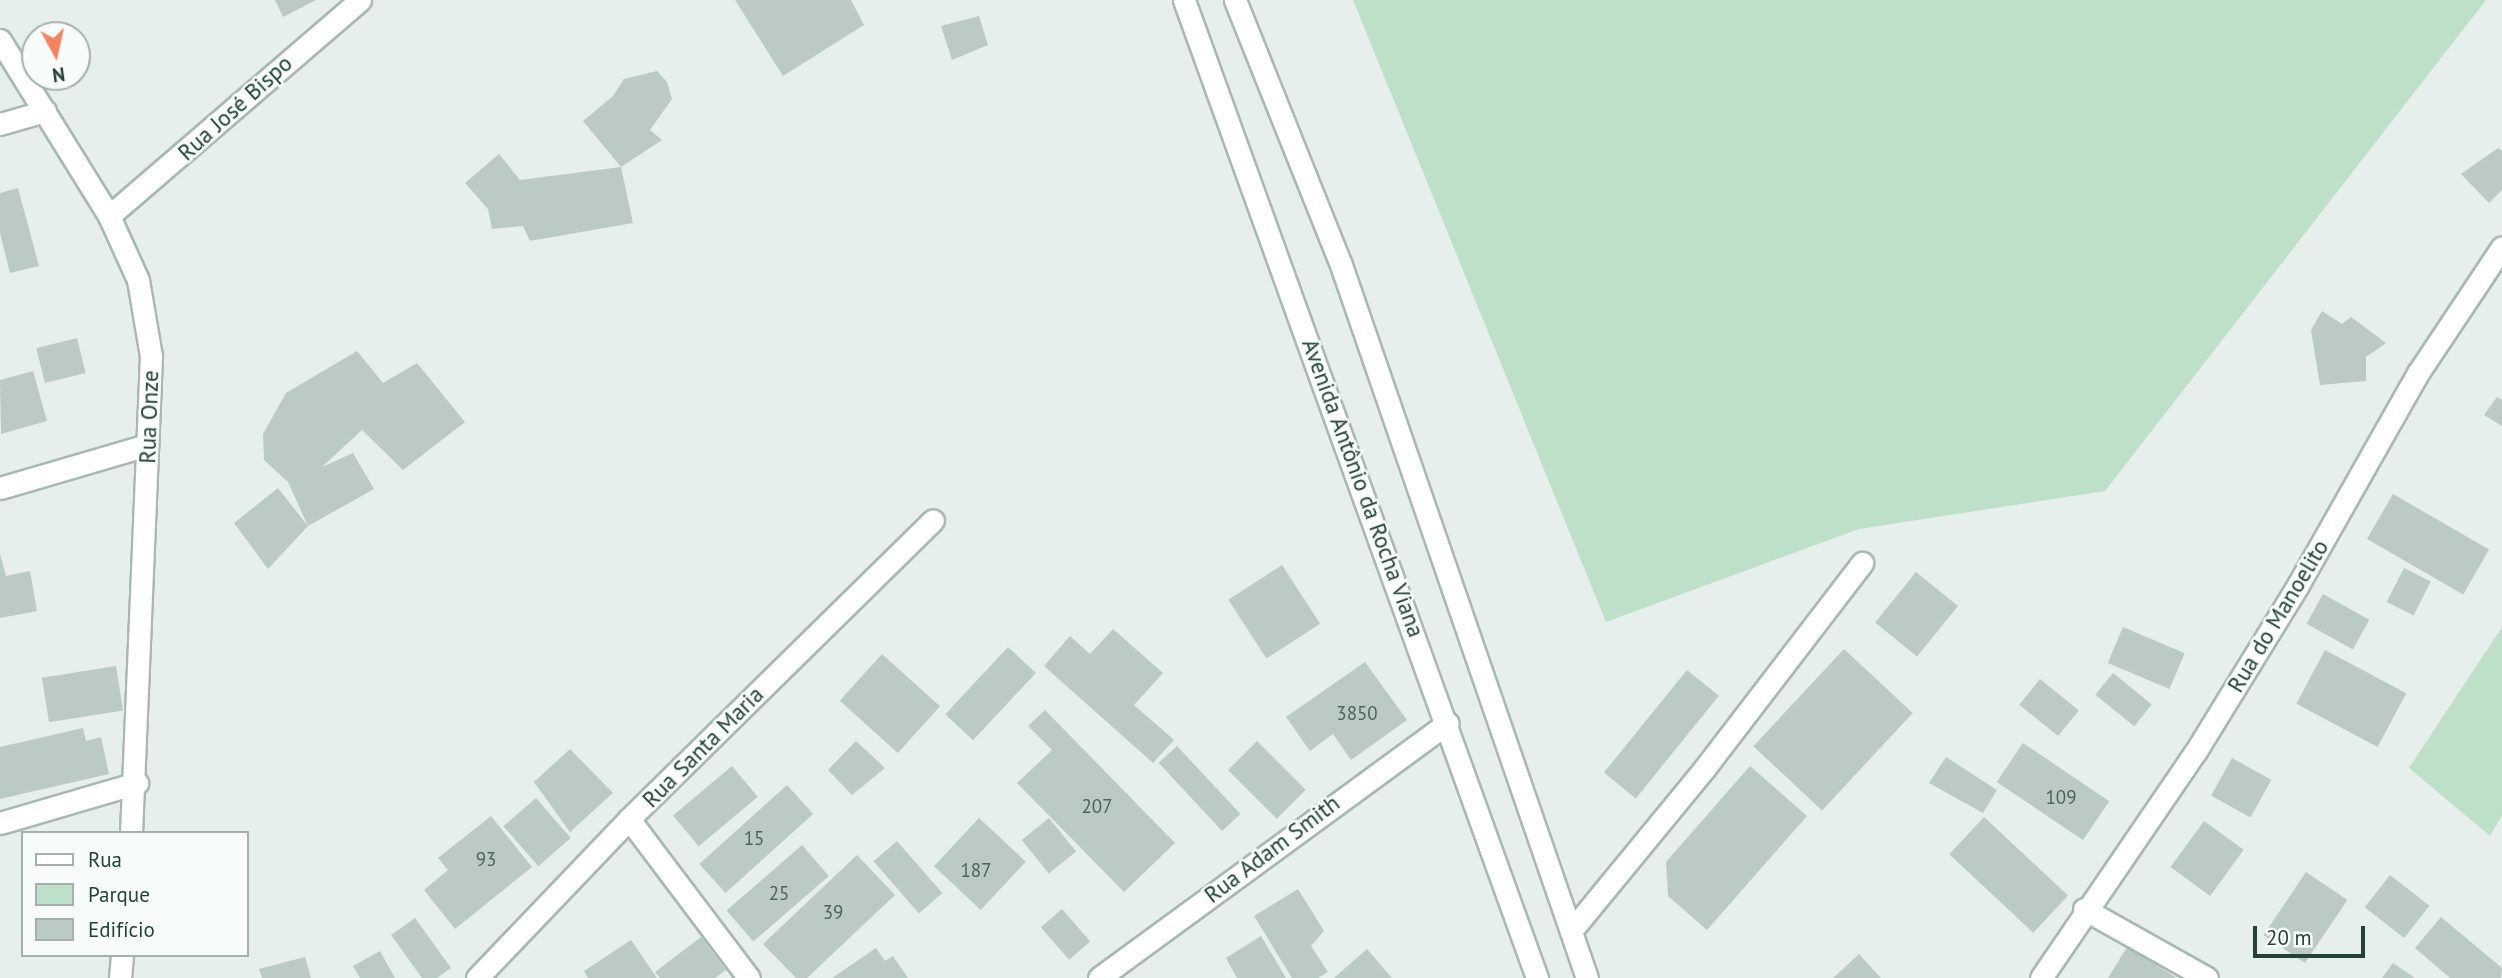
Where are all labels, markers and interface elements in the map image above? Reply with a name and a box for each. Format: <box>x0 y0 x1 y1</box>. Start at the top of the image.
north arrow <box>21 21 91 91</box>
street label: Rua José Bispo <box>172 50 298 166</box>
text: N <box>51 62 67 88</box>
street label: Avenida Antônio da Rocha Viana <box>1296 334 1430 642</box>
street label: Rua Onze <box>134 370 164 464</box>
street label: Rua do Manoelito <box>2222 535 2334 697</box>
street label: Rua Santa Maria <box>637 681 769 813</box>
house number: 3850 <box>1336 703 1378 725</box>
house number: 109 <box>2045 787 2077 809</box>
street label: Rua Adam Smith <box>1199 789 1345 909</box>
house number: 207 <box>1081 796 1113 818</box>
house number: 15 <box>744 828 764 850</box>
legend <box>21 831 248 957</box>
text: Rua <box>88 846 122 873</box>
house number: 93 <box>476 849 496 871</box>
house number: 187 <box>960 860 992 882</box>
text: Parque <box>88 881 150 908</box>
house number: 25 <box>769 883 789 905</box>
house number: 39 <box>823 902 843 924</box>
scale bar <box>2257 912 2369 956</box>
text: Edifício <box>88 916 155 943</box>
text: 20 m <box>2266 924 2312 951</box>

